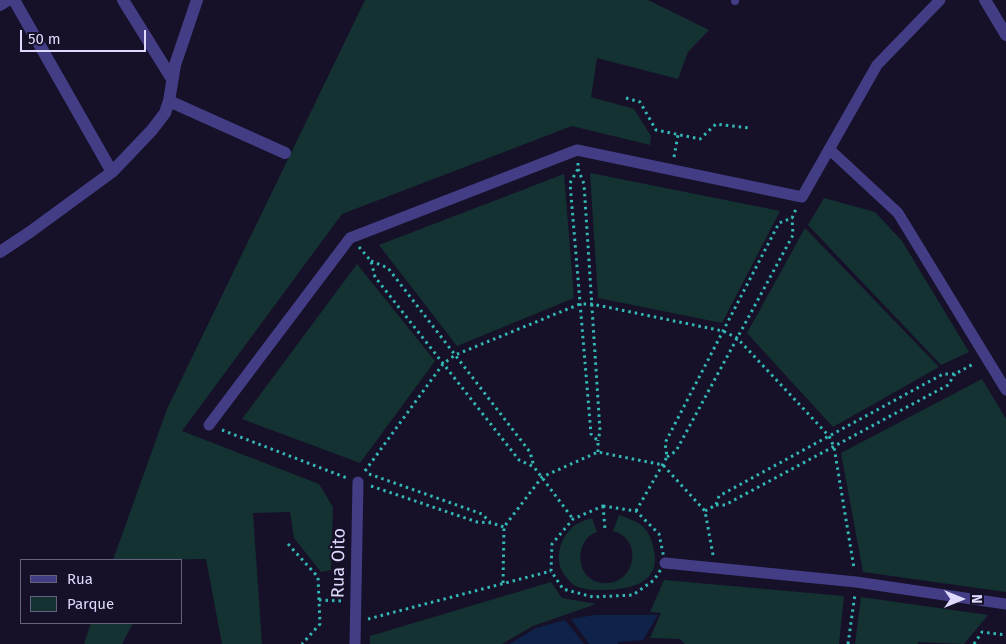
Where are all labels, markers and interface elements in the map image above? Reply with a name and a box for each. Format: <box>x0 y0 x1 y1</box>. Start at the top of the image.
scale bar <box>22 20 149 52</box>
text: 50 m <box>28 30 61 48</box>
street label: Rua Oito <box>328 528 350 598</box>
legend <box>20 559 182 624</box>
text: Rua <box>67 570 93 588</box>
north arrow <box>936 574 986 624</box>
text: N <box>968 594 985 604</box>
text: Parque <box>67 595 114 613</box>

